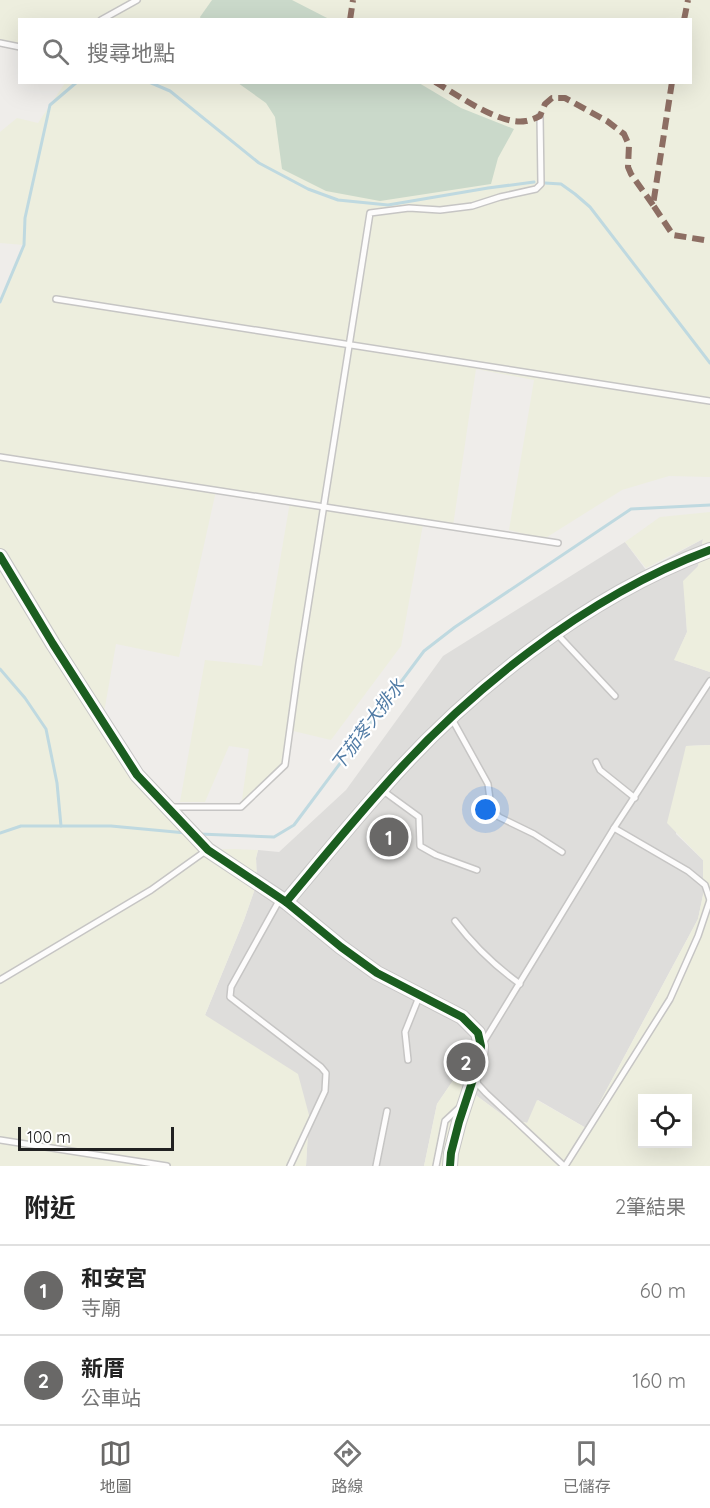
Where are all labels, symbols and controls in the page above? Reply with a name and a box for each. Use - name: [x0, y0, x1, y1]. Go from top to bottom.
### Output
- search box: [18, 18, 692, 84]
- icon: search: [39, 35, 72, 68]
- text: 搜尋地點: [87, 39, 175, 67]
- water label: 下茄苳大排水: [326, 674, 410, 775]
- your location: [471, 795, 500, 824]
- pin: 1: [370, 814, 408, 860]
- pin: 2: [446, 1040, 486, 1084]
- map controls: [638, 1094, 692, 1148]
- button: locate: [638, 1094, 692, 1148]
- scale bar: [18, 1124, 174, 1152]
- text: 100 m: [27, 1127, 71, 1147]
- text: 附近: [24, 1191, 76, 1224]
- text: 2筆結果: [615, 1194, 686, 1219]
- text: 和安宮: [81, 1264, 147, 1292]
- text: 1: [40, 1278, 47, 1303]
- text: 60 m: [640, 1278, 686, 1303]
- text: 寺廟: [81, 1295, 121, 1320]
- text: 新厝: [81, 1354, 125, 1382]
- text: 2: [38, 1368, 49, 1393]
- text: 160 m: [632, 1368, 686, 1393]
- text: 公車站: [81, 1385, 141, 1410]
- tab: 地圖: [99, 1437, 132, 1497]
- tab: 路線: [331, 1437, 364, 1497]
- tab: 已儲存: [563, 1437, 611, 1497]

